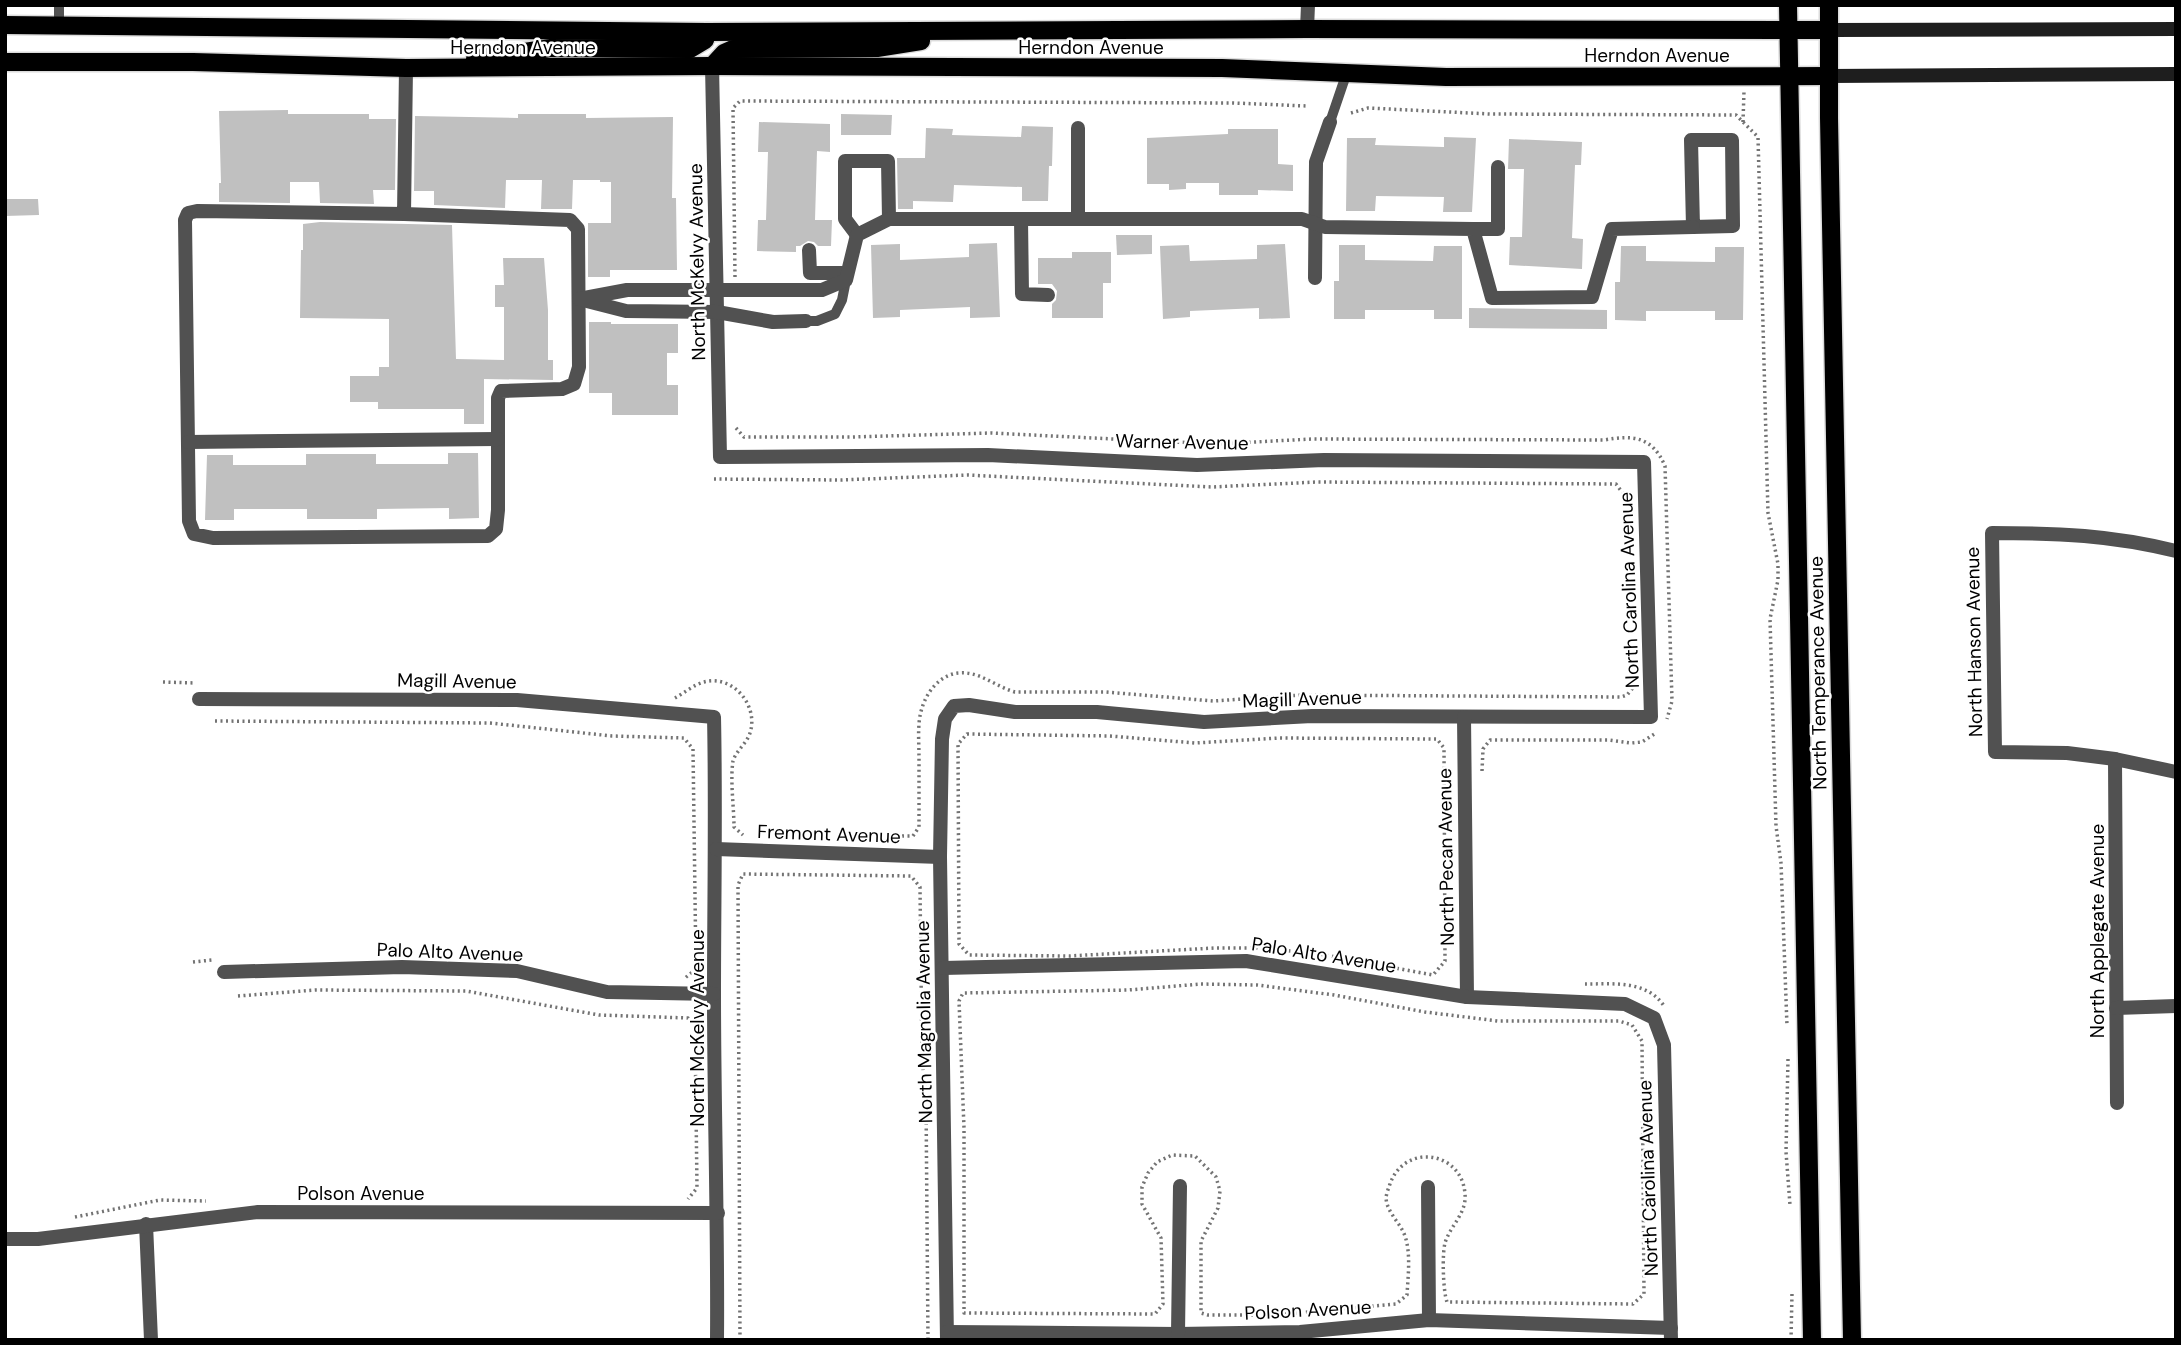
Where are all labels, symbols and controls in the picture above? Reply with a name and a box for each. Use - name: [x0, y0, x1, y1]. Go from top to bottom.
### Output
- street label: Herndon Avenue: [450, 35, 596, 60]
- street label: Herndon Avenue: [1018, 35, 1164, 60]
- street label: Herndon Avenue: [1584, 43, 1730, 68]
- street label: North McKelvy Avenue: [683, 163, 711, 361]
- street label: Warner Avenue: [1115, 428, 1249, 456]
- street label: North Carolina Avenue: [1613, 491, 1645, 689]
- street label: North Hanson Avenue: [1960, 547, 1988, 737]
- street label: North Temperance Avenue: [1803, 556, 1833, 790]
- street label: Magill Avenue: [397, 667, 517, 695]
- street label: Magill Avenue: [1242, 684, 1362, 714]
- street label: North Pecan Avenue: [1432, 768, 1460, 946]
- street label: Fremont Avenue: [757, 819, 901, 849]
- street label: North Applegate Avenue: [2085, 824, 2110, 1038]
- street label: North Magnolia Avenue: [910, 920, 938, 1124]
- street label: North McKelvy Avenue: [685, 929, 710, 1127]
- street label: Palo Alto Avenue: [1250, 931, 1398, 979]
- street label: Palo Alto Avenue: [376, 937, 524, 967]
- street label: North Carolina Avenue: [1632, 1079, 1664, 1277]
- street label: Polson Avenue: [297, 1181, 425, 1206]
- street label: Polson Avenue: [1244, 1294, 1372, 1326]

